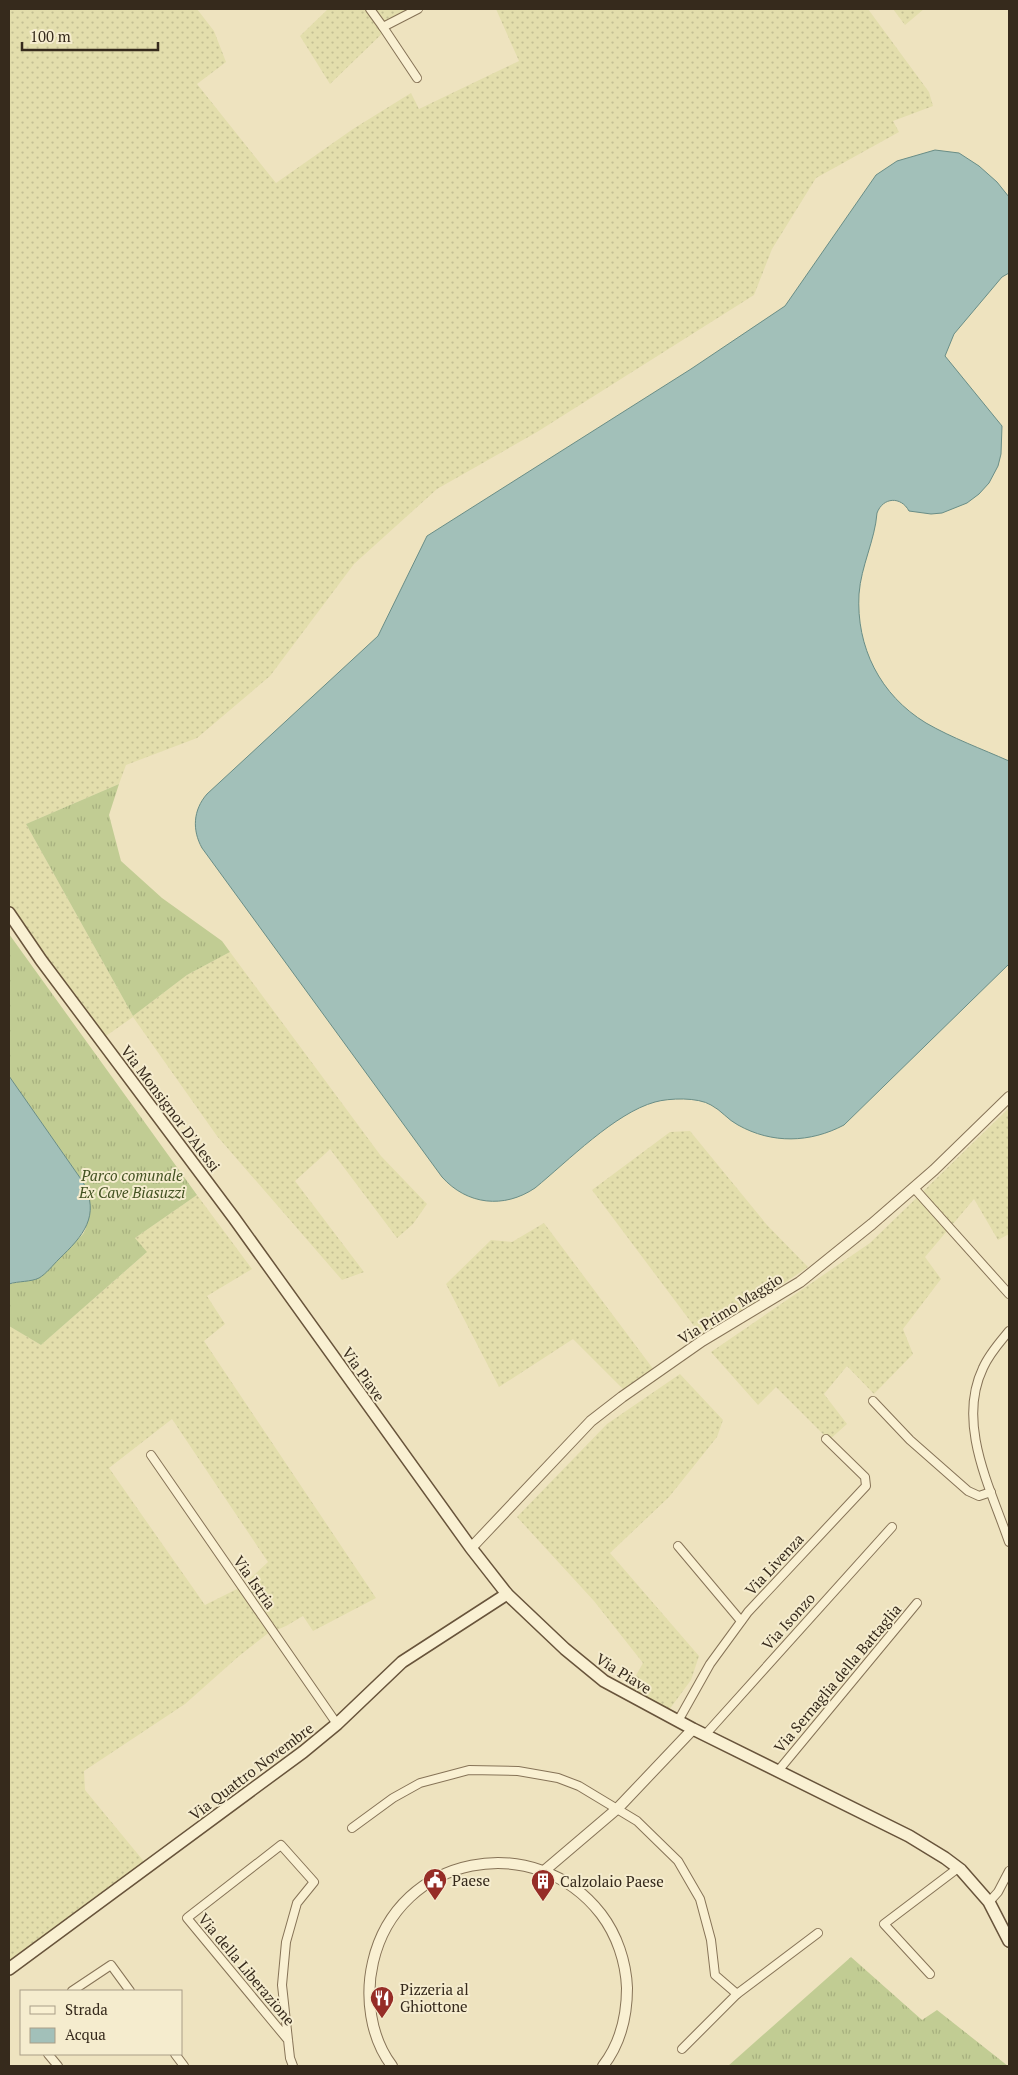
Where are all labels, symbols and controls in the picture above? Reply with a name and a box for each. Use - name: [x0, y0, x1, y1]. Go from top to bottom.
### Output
- scale bar: [22, 20, 159, 52]
- text: 100 m: [30, 26, 71, 46]
- street label: Via Monsignor D'Alessi: [117, 1041, 225, 1175]
- park label: Parco comunale Ex Cave Biasuzzi: [78, 1165, 186, 1202]
- street label: Via Primo Maggio: [674, 1268, 786, 1348]
- street label: Via Piave: [338, 1343, 390, 1405]
- street label: Via Livenza: [740, 1529, 808, 1599]
- street label: Via Istria: [229, 1551, 281, 1613]
- street label: Via Isonzo: [757, 1588, 819, 1654]
- street label: Via Sernaglia della Battaglia: [769, 1599, 905, 1756]
- street label: Via Piave: [592, 1648, 656, 1698]
- street label: Via Quattro Novembre: [185, 1718, 317, 1824]
- public building icon: Paese: [422, 1867, 448, 1901]
- building icon: Calzolaio Paese: [530, 1868, 556, 1902]
- place label: Paese: [452, 1870, 490, 1890]
- place label: Calzolaio Paese: [560, 1871, 664, 1891]
- street label: Via della Liberazione: [194, 1909, 300, 2029]
- place label: Pizzeria al Ghiottone: [400, 1979, 469, 2016]
- restaurant icon: Pizzeria al Ghiottone: [369, 1985, 395, 2019]
- legend: [20, 1990, 182, 2055]
- text: Strada: [65, 1999, 108, 2019]
- text: Acqua: [65, 2024, 106, 2044]

